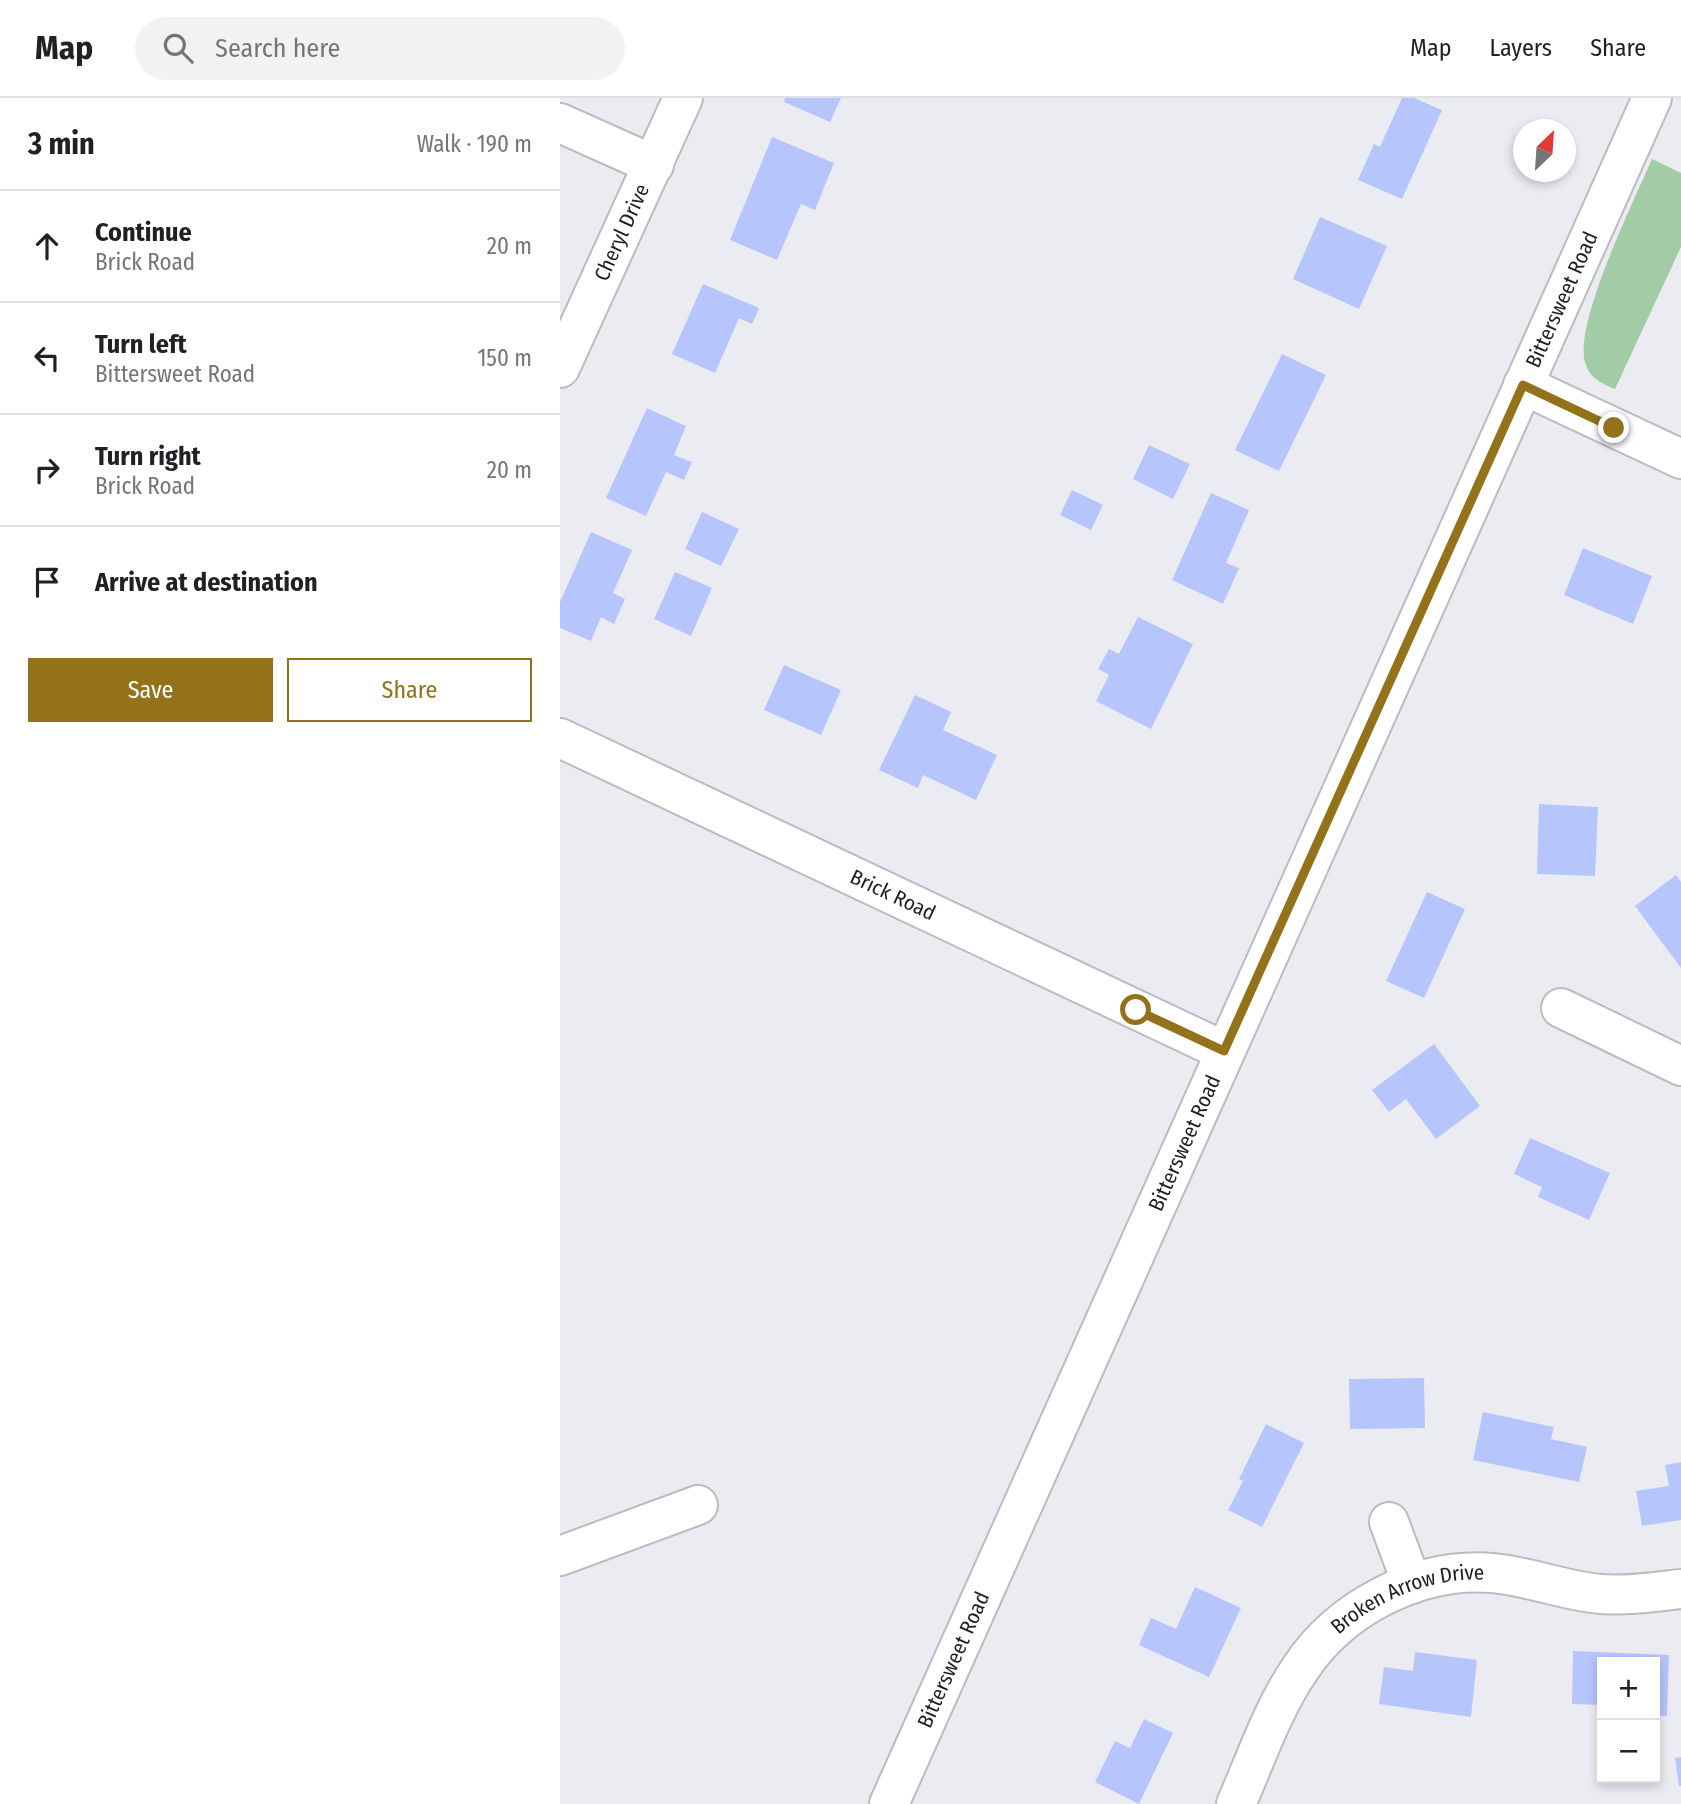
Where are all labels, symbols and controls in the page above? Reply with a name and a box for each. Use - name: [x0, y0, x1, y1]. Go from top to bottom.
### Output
- search box: [135, 17, 625, 80]
- text: Map: [35, 28, 93, 68]
- icon: search: [159, 29, 197, 67]
- text: Search here: [215, 33, 340, 64]
- text: Map: [1410, 34, 1452, 62]
- text: Layers: [1490, 34, 1552, 62]
- text: Share: [1590, 34, 1646, 62]
- north arrow: [1513, 119, 1576, 182]
- text: 3 min: [28, 126, 95, 162]
- text: Walk · 190 m: [417, 130, 532, 158]
- street label: Cheryl Drive: [588, 180, 655, 285]
- text: Continue: [95, 217, 192, 248]
- icon: ahead: [28, 227, 66, 265]
- street label: Bittersweet Road: [1520, 227, 1604, 372]
- text: 20 m: [487, 232, 532, 260]
- text: Brick Road: [95, 248, 195, 276]
- text: Turn left: [95, 329, 187, 360]
- icon: left: [28, 339, 66, 377]
- text: 150 m: [477, 344, 532, 372]
- text: Bittersweet Road: [95, 360, 255, 388]
- route end: [1598, 412, 1629, 443]
- text: Turn right: [95, 441, 201, 472]
- icon: right: [28, 451, 66, 489]
- text: 20 m: [487, 456, 532, 484]
- text: Brick Road: [95, 472, 195, 500]
- icon: arrive: [28, 563, 66, 601]
- text: Arrive at destination: [95, 567, 318, 598]
- button: Save: [28, 658, 273, 722]
- button: Share: [287, 658, 532, 722]
- street label: Brick Road: [846, 864, 940, 926]
- route start: [1120, 994, 1151, 1025]
- street label: Bittersweet Road: [1143, 1071, 1226, 1215]
- street label: Broken Arrow Drive: [1325, 1559, 1484, 1640]
- street label: Bittersweet Road: [912, 1588, 995, 1732]
- map controls: [1597, 1657, 1660, 1783]
- button: +: [1597, 1657, 1660, 1720]
- button: −: [1597, 1720, 1660, 1783]

